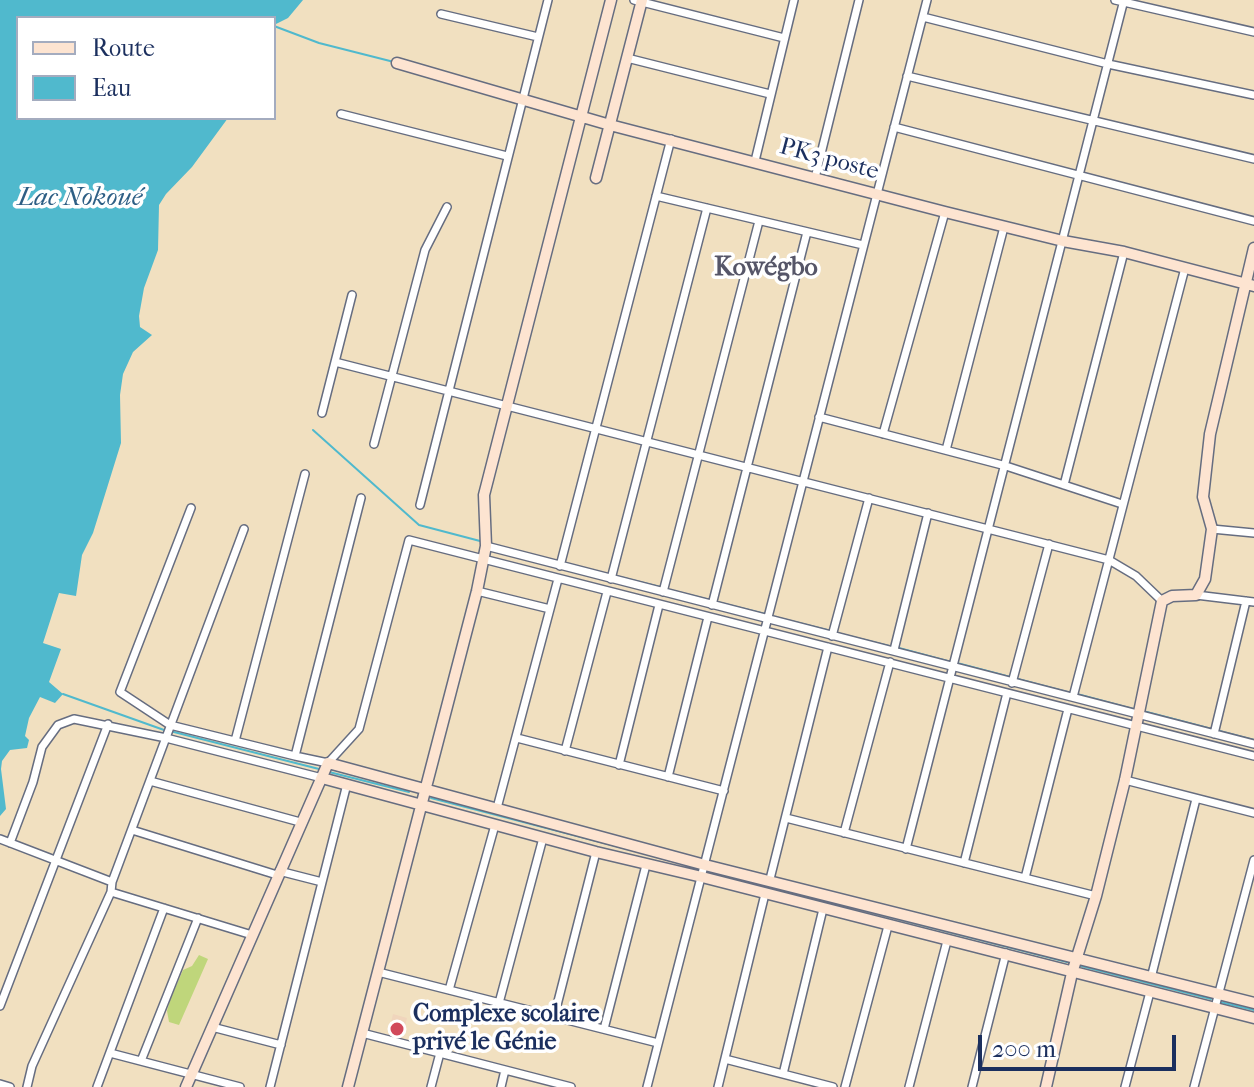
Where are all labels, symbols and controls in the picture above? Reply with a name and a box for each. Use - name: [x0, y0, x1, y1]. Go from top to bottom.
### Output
- legend: [16, 16, 276, 120]
- text: Route: [92, 34, 155, 62]
- text: Eau: [92, 74, 131, 102]
- street label: PK3 poste: [776, 133, 882, 187]
- water label: Lac Nokoué: [18, 183, 142, 215]
- district label: Kowégbo: [714, 253, 818, 285]
- place label: Complexe scolaire privé le Génie: [413, 1001, 599, 1057]
- scale bar: [982, 1019, 1180, 1069]
- marker: Complexe scolaire privé le Génie: [388, 1020, 406, 1038]
- text: 200 m: [992, 1035, 1056, 1063]

